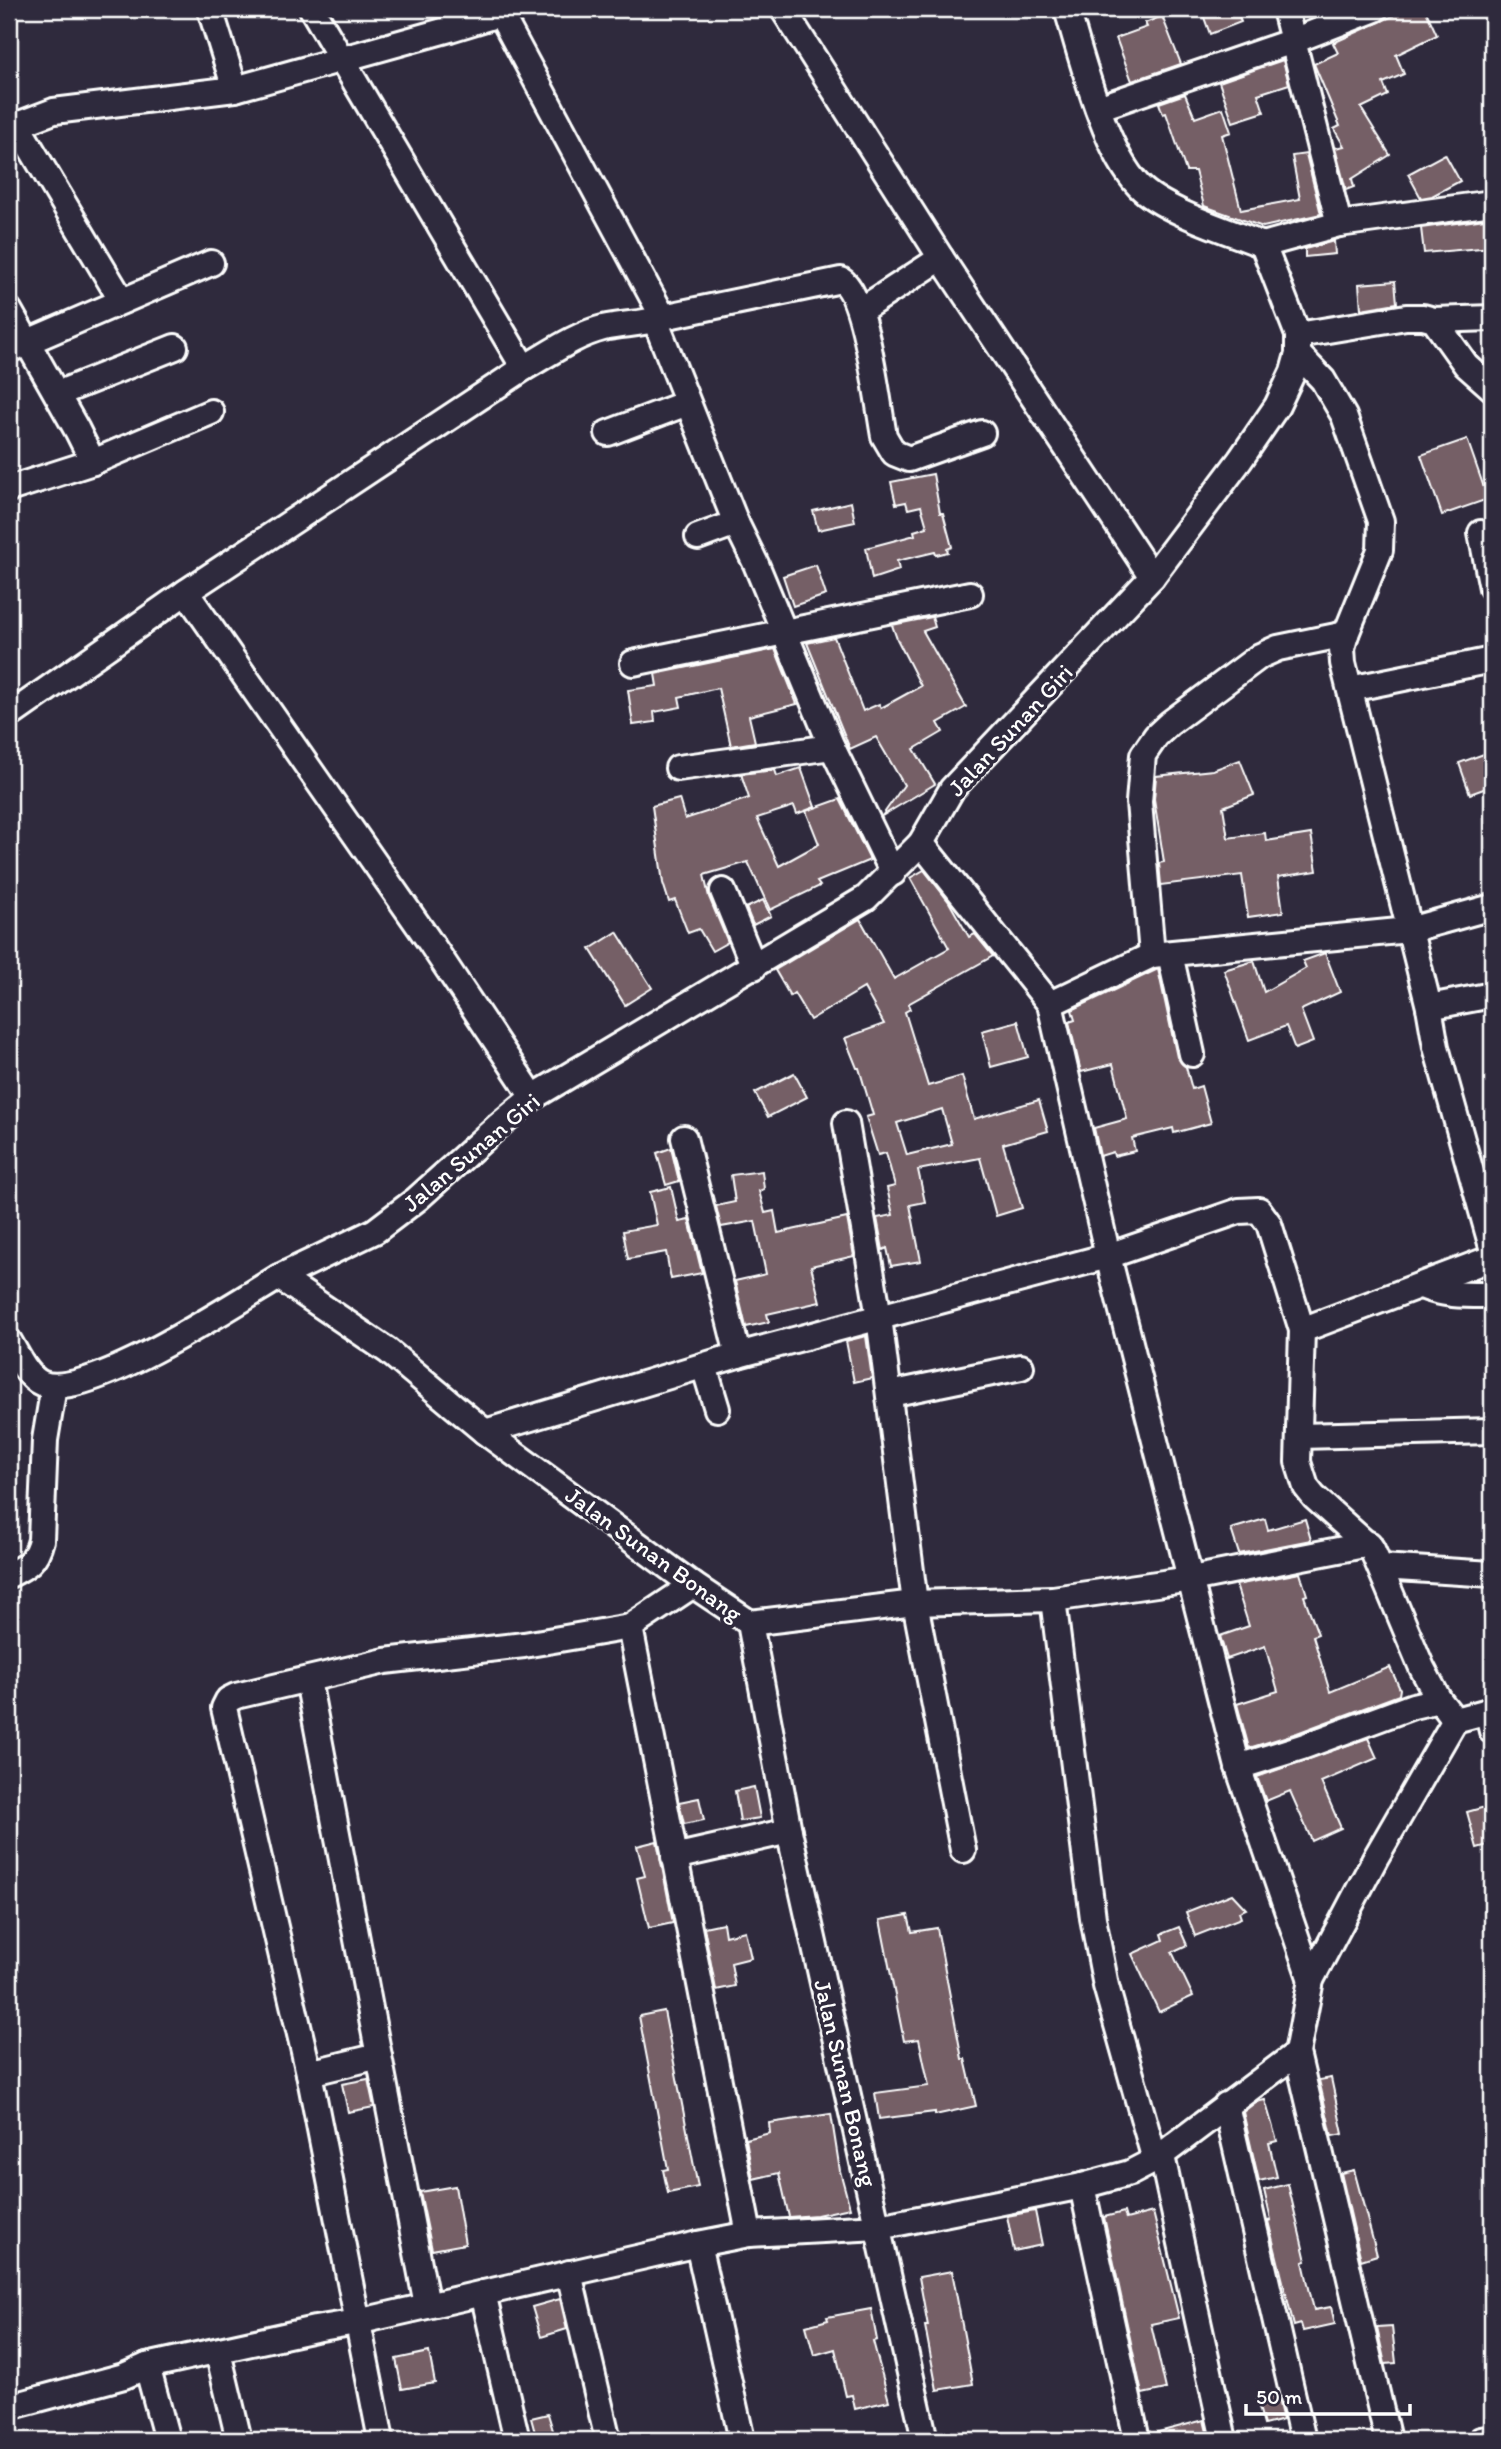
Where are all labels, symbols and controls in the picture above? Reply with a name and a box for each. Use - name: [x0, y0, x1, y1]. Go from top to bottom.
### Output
- street label: Jalan Sunan Giri: [941, 658, 1079, 802]
- street label: Jalan Sunan Giri: [396, 1086, 546, 1218]
- street label: Jalan Sunan Bonang: [560, 1480, 749, 1628]
- street label: Jalan Sunan Bonang: [808, 1977, 884, 2190]
- scale bar: [1246, 2372, 1410, 2416]
- text: 50 m: [1256, 2384, 1303, 2409]

